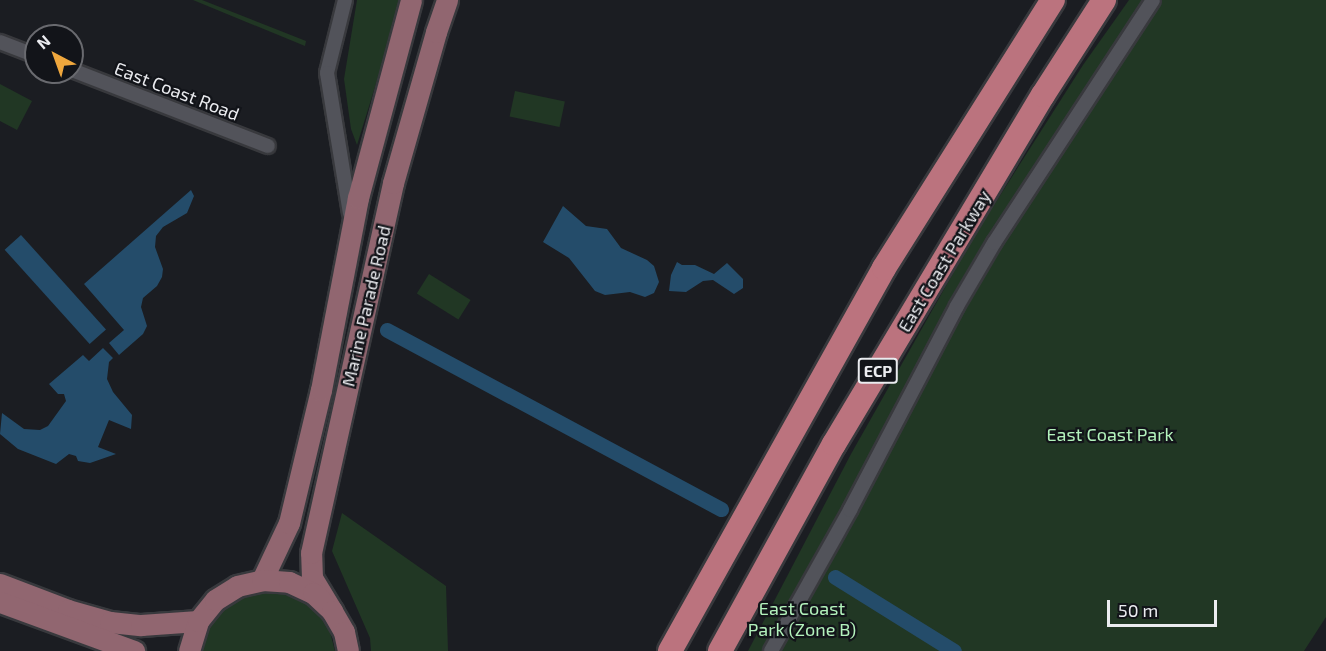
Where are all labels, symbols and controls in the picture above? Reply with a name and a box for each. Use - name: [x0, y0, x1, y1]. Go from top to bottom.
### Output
- north arrow: [24, 24, 84, 84]
- text: N: [33, 31, 54, 53]
- street label: East Coast Road: [112, 57, 242, 125]
- street label: East Coast Parkway: [893, 186, 995, 336]
- street label: Marine Parade Road: [337, 223, 395, 389]
- road number: ECP: [857, 358, 899, 384]
- park label: East Coast Park: [1046, 423, 1174, 445]
- scale bar: [1110, 588, 1220, 626]
- park label: East Coast Park (Zone B): [748, 598, 856, 640]
- text: 50 m: [1118, 599, 1158, 621]

